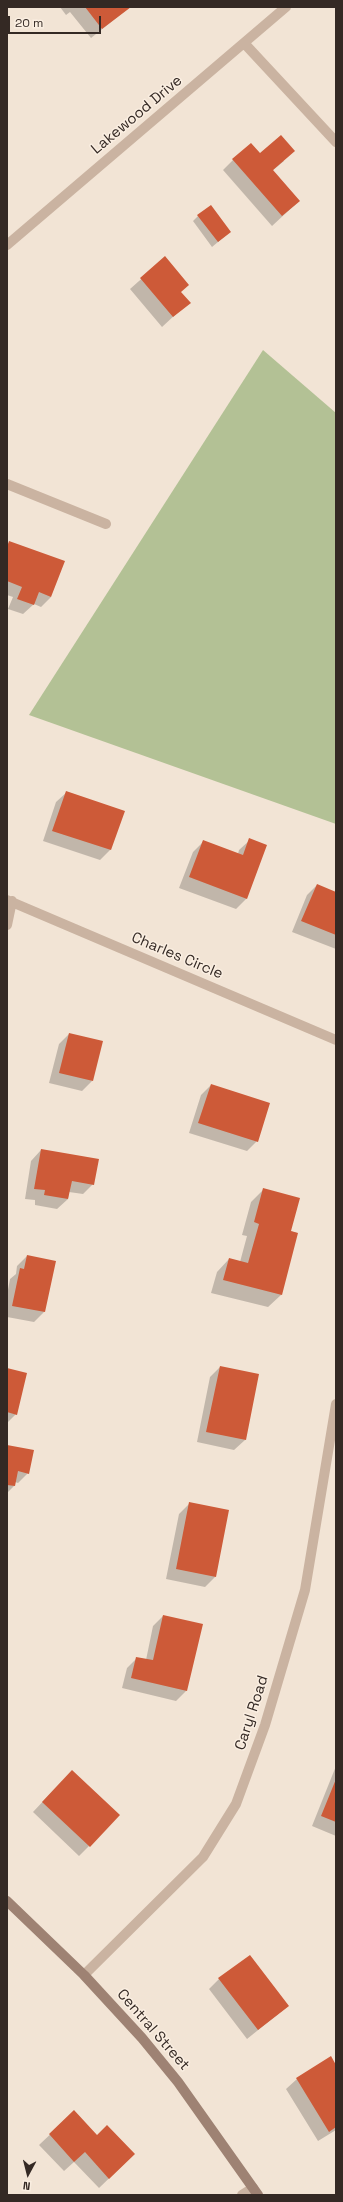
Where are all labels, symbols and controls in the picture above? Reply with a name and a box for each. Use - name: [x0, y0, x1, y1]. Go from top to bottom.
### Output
- scale bar: [10, 8, 103, 34]
- text: 20 m: [15, 15, 43, 31]
- street label: Lakewood Drive: [88, 72, 186, 158]
- street label: Charles Circle: [129, 929, 225, 983]
- street label: Caryl Road: [231, 1673, 273, 1753]
- street label: Central Street: [113, 1986, 193, 2074]
- north arrow: [8, 2154, 48, 2194]
- text: N: [22, 2179, 31, 2193]

